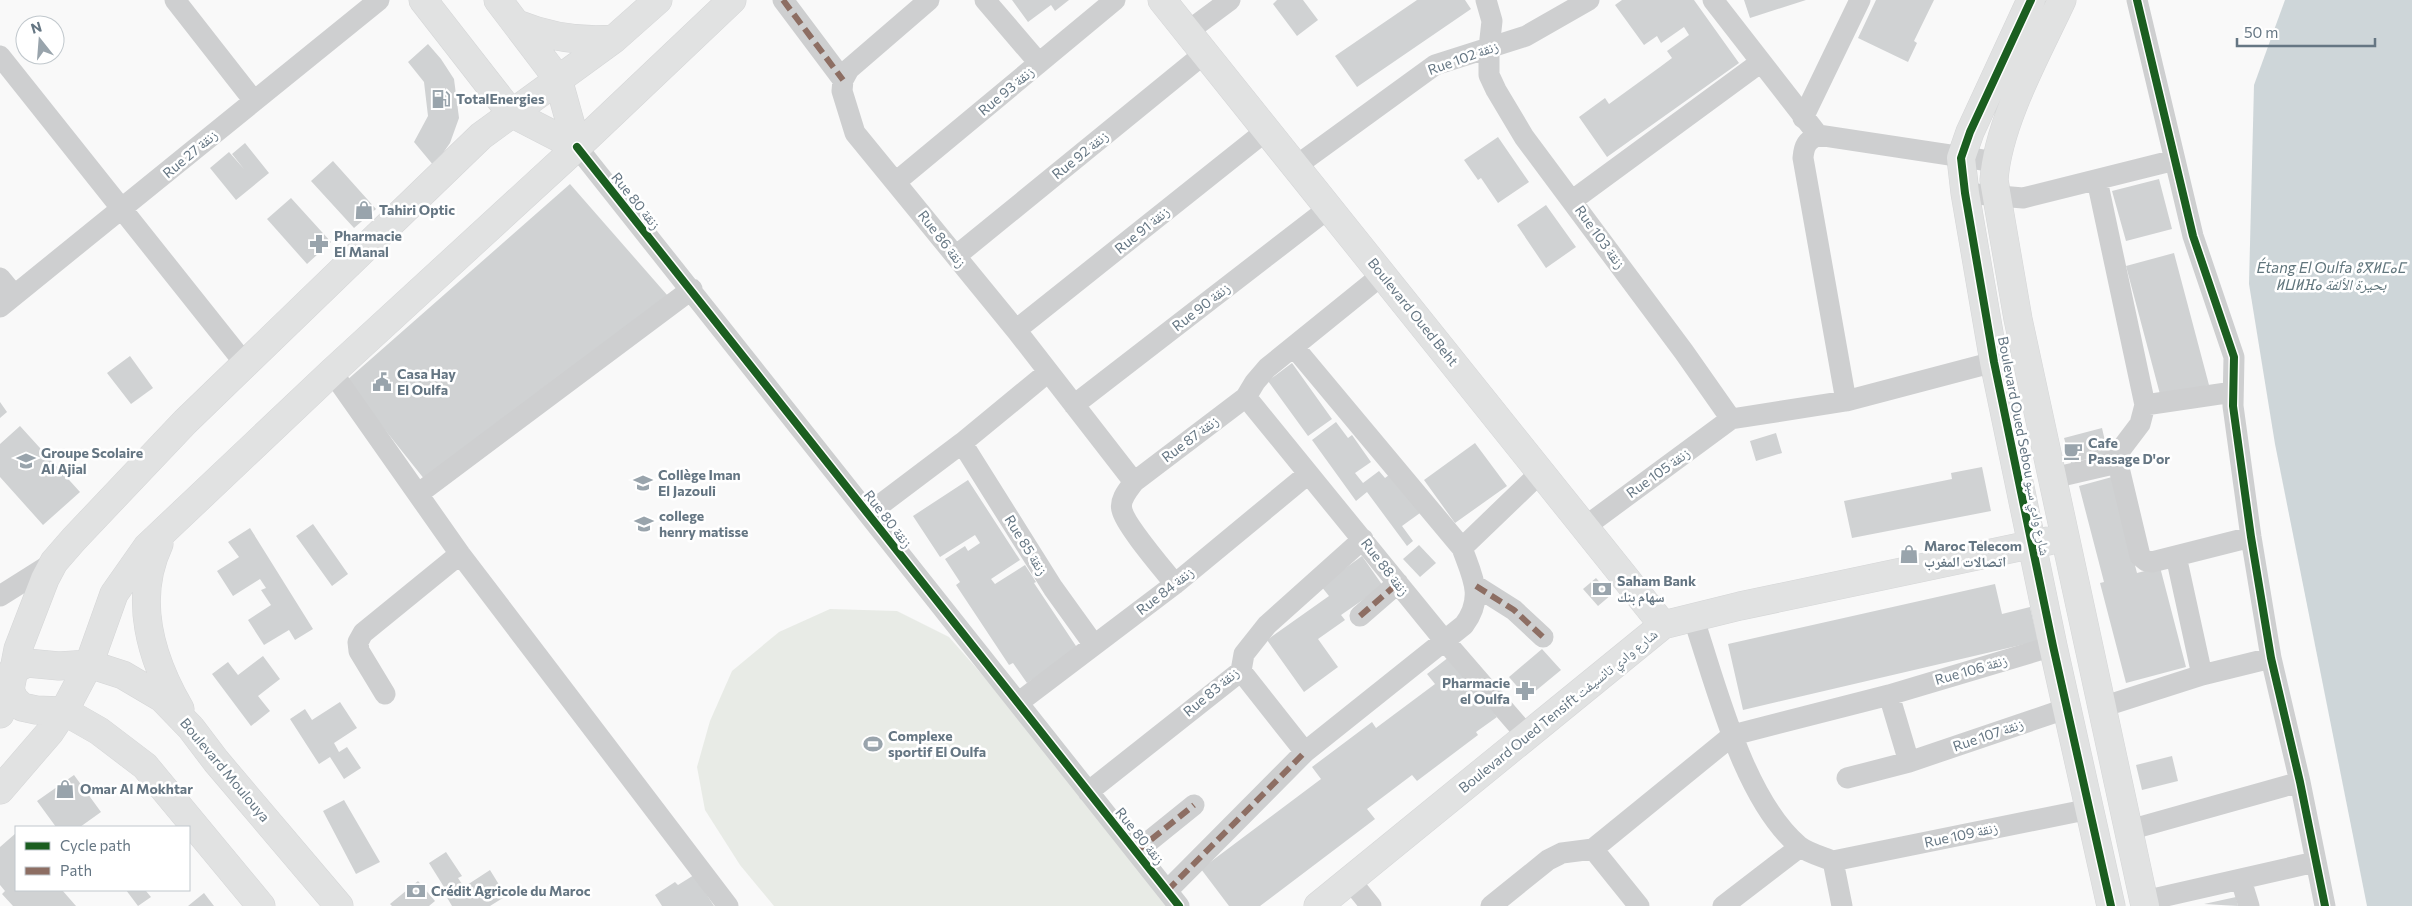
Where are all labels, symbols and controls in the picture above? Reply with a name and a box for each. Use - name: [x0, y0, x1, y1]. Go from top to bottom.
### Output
- north arrow: [15, 15, 65, 65]
- scale bar: [2237, 15, 2374, 47]
- text: N: [29, 17, 44, 37]
- text: 50 m: [2244, 23, 2278, 41]
- street label: Rue 102 زنقة: [1425, 37, 1501, 79]
- street label: Rue 93 زنقة: [974, 62, 1038, 120]
- fuel station icon: TotalEnergies: [430, 88, 452, 110]
- place label: TotalEnergies: [456, 90, 545, 107]
- street label: Rue 27 زنقة: [159, 126, 221, 182]
- street label: Rue 92 زنقة: [1048, 127, 1112, 183]
- street label: Rue 80 زنقة: [607, 169, 665, 233]
- shop icon: Tahiri Optic: [353, 199, 375, 221]
- place label: Tahiri Optic: [379, 201, 455, 218]
- street label: Rue 91 زنقة: [1111, 202, 1173, 258]
- street label: Rue 103 زنقة: [1571, 202, 1629, 272]
- street label: Rue 86 زنقة: [914, 207, 970, 271]
- place label: Pharmacie El Manal: [334, 227, 402, 260]
- pharmacy icon: Pharmacie El Manal: [308, 233, 330, 255]
- street label: Boulevard Oued Beht: [1365, 254, 1462, 369]
- water label: Étang El Oulfa ⵓⴳⵍⵎⴰⵎ ⵍⵡⵍⴼⴰ بحيرة الألفة: [2256, 257, 2408, 294]
- street label: Rue 90 زنقة: [1168, 279, 1234, 335]
- street label: Boulevard Oued Sebou شارع وادي سبو: [1991, 335, 2054, 558]
- place label: Casa Hay El Oulfa: [397, 365, 456, 398]
- public building icon: Casa Hay El Oulfa: [371, 371, 393, 393]
- street label: Rue 87 زنقة: [1158, 412, 1222, 466]
- place label: Cafe Passage D'or: [2088, 434, 2170, 467]
- cafe icon: Cafe Passage D'or: [2062, 440, 2084, 462]
- place label: Groupe Scolaire Al Ajial: [41, 444, 143, 477]
- street label: Rue 105 زنقة: [1623, 444, 1693, 502]
- school or university icon: Groupe Scolaire Al Ajial: [15, 450, 37, 472]
- place label: Collège Iman El Jazouli: [658, 466, 741, 499]
- school or university icon: Collège Iman El Jazouli: [632, 472, 654, 494]
- street label: Rue 80 زنقة: [860, 486, 916, 552]
- place label: college henry matisse: [659, 507, 749, 540]
- street label: Rue 85 زنقة: [1001, 512, 1051, 578]
- school or university icon: college henry matisse: [633, 513, 655, 535]
- street label: Rue 88 زنقة: [1357, 535, 1413, 599]
- place label: Maroc Telecom اتصالات المغرب: [1924, 537, 2022, 571]
- shop icon: Maroc Telecom اتصالات المغرب: [1898, 543, 1920, 565]
- street label: Rue 84 زنقة: [1133, 563, 1197, 619]
- place label: Saham Bank سهام بنك: [1617, 572, 1696, 607]
- bank icon: Saham Bank سهام بنك: [1591, 578, 1613, 600]
- street label: Boulevard Oued Tensift شارع وادي تانسيفت: [1455, 625, 1663, 799]
- street label: Rue 106 زنقة: [1933, 651, 2009, 689]
- street label: Rue 83 زنقة: [1179, 663, 1243, 721]
- place label: Pharmacie el Oulfa: [1442, 674, 1510, 707]
- pharmacy icon: Pharmacie el Oulfa: [1514, 680, 1536, 702]
- street label: Boulevard Moulouya: [177, 714, 274, 825]
- street label: Rue 107 زنقة: [1950, 715, 2026, 755]
- place label: Complexe sportif El Oulfa: [888, 727, 986, 760]
- sports icon: Complexe sportif El Oulfa: [862, 733, 884, 755]
- shop icon: Omar Al Mokhtar: [54, 778, 76, 800]
- place label: Omar Al Mokhtar: [80, 780, 193, 797]
- street label: Rue 80 زنقة: [1111, 804, 1169, 868]
- street label: Rue 109 زنقة: [1923, 818, 1999, 852]
- legend: [15, 826, 190, 891]
- text: Cycle path: [60, 836, 131, 854]
- text: Path: [60, 861, 92, 879]
- bank icon: Crédit Agricole du Maroc: [405, 880, 427, 902]
- place label: Crédit Agricole du Maroc: [431, 882, 591, 899]

